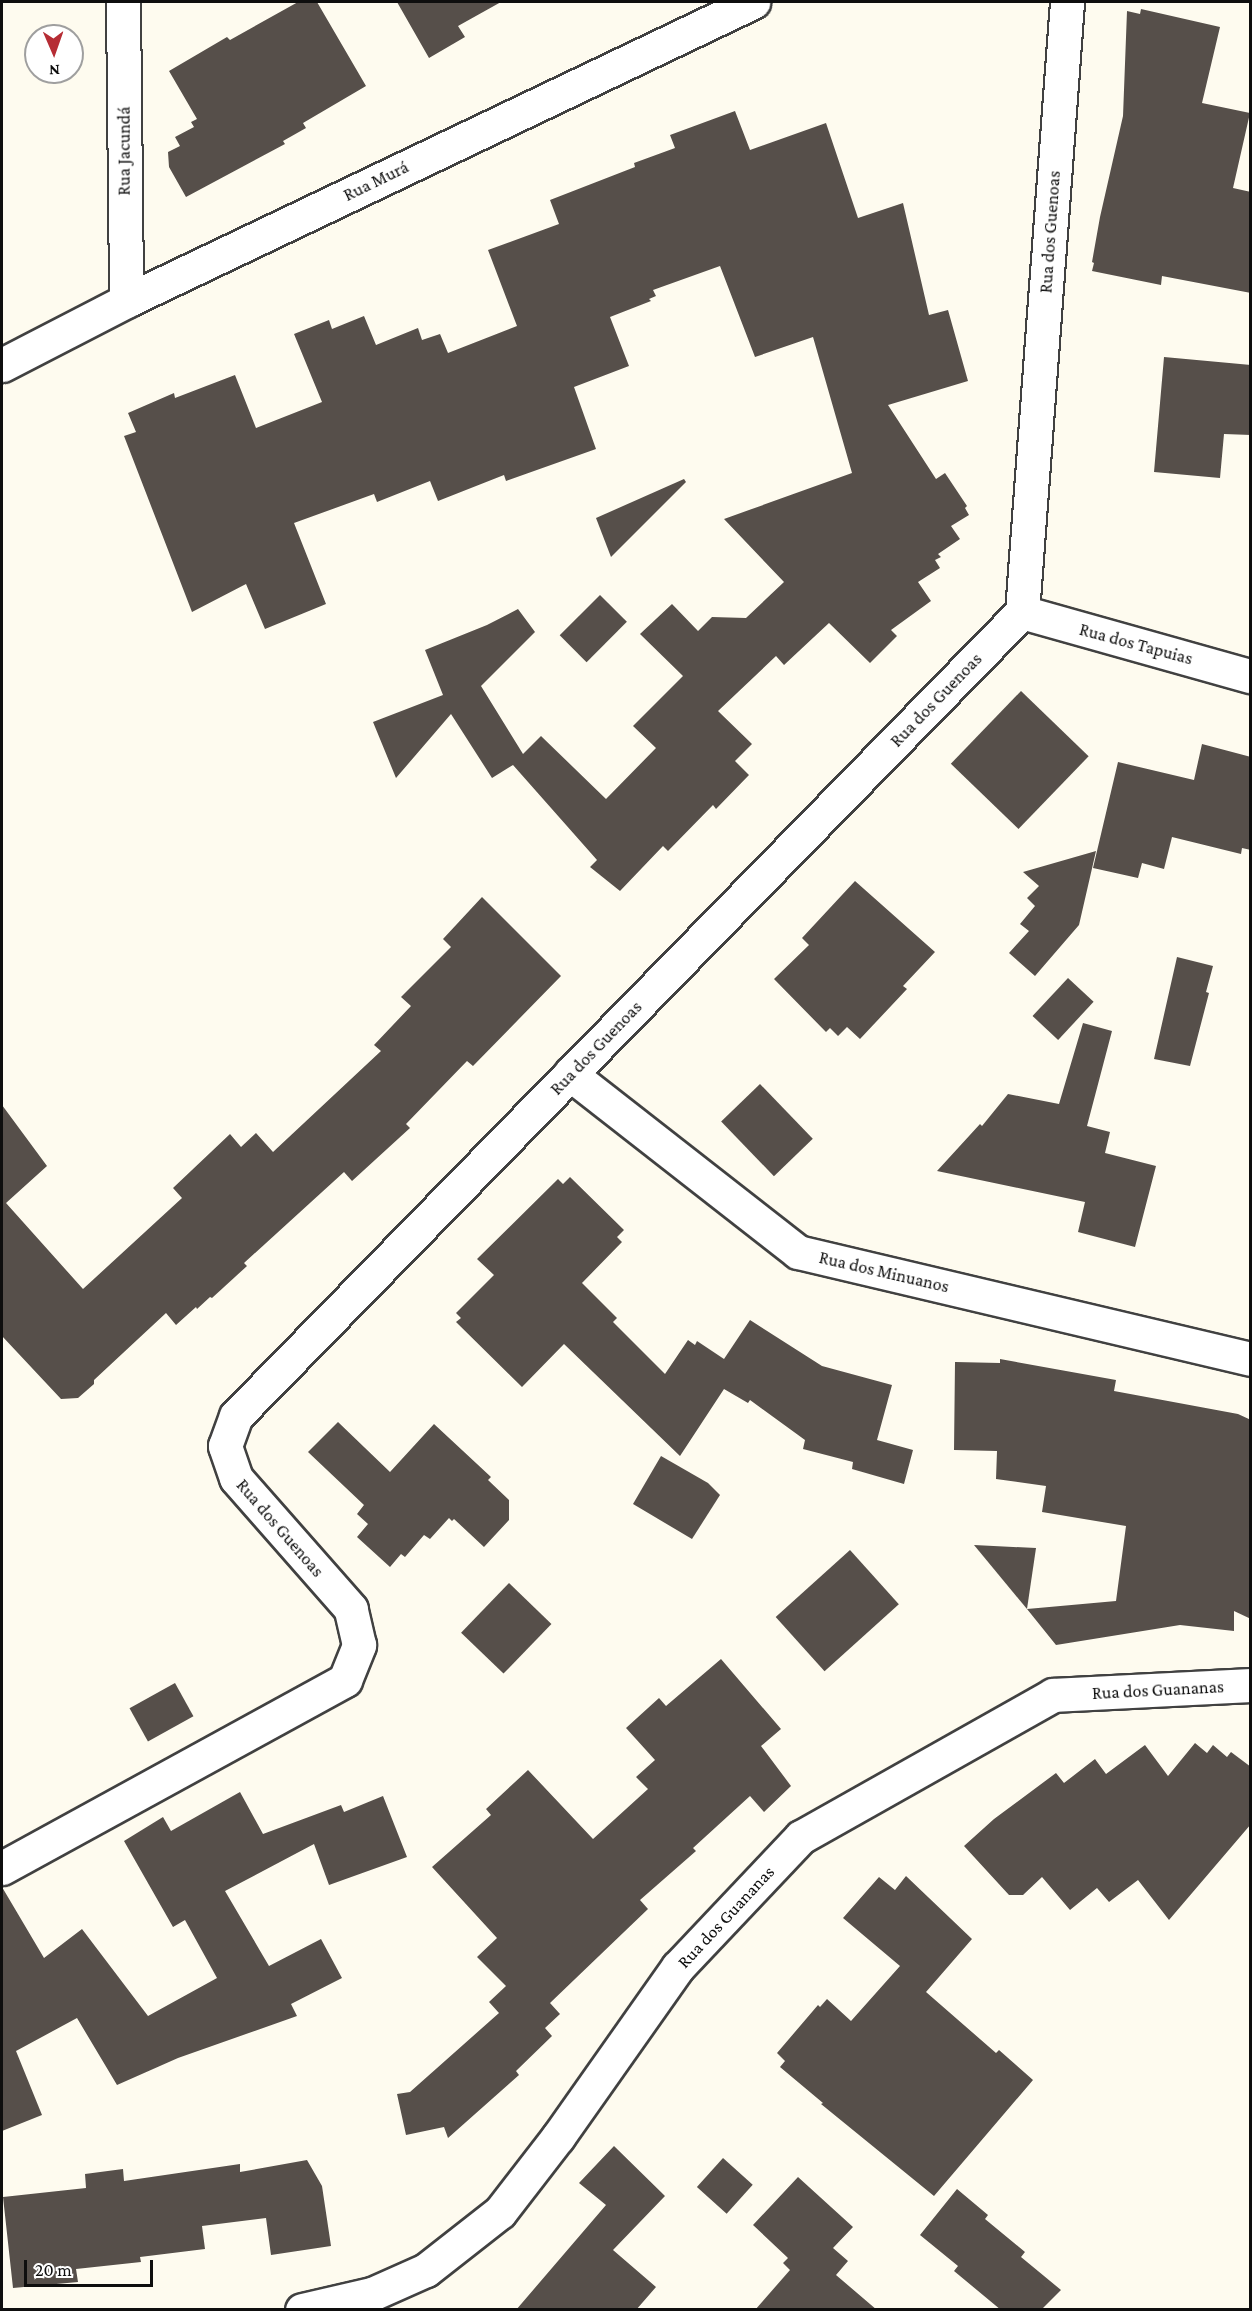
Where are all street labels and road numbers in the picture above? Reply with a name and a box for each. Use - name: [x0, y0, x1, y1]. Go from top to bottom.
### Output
- street label: Rua Jacundá: [113, 106, 135, 196]
- street label: Rua Murá: [340, 156, 412, 206]
- street label: Rua dos Guenoas: [1035, 170, 1065, 294]
- street label: Rua dos Tapuias: [1077, 618, 1195, 670]
- street label: Rua dos Guenoas: [886, 648, 986, 752]
- street label: Rua dos Guenoas: [546, 996, 646, 1100]
- street label: Rua dos Minuanos: [817, 1247, 951, 1297]
- street label: Rua dos Guenoas: [232, 1475, 328, 1581]
- street label: Rua dos Guananas: [1091, 1676, 1225, 1704]
- street label: Rua dos Guananas: [673, 1861, 779, 1973]

